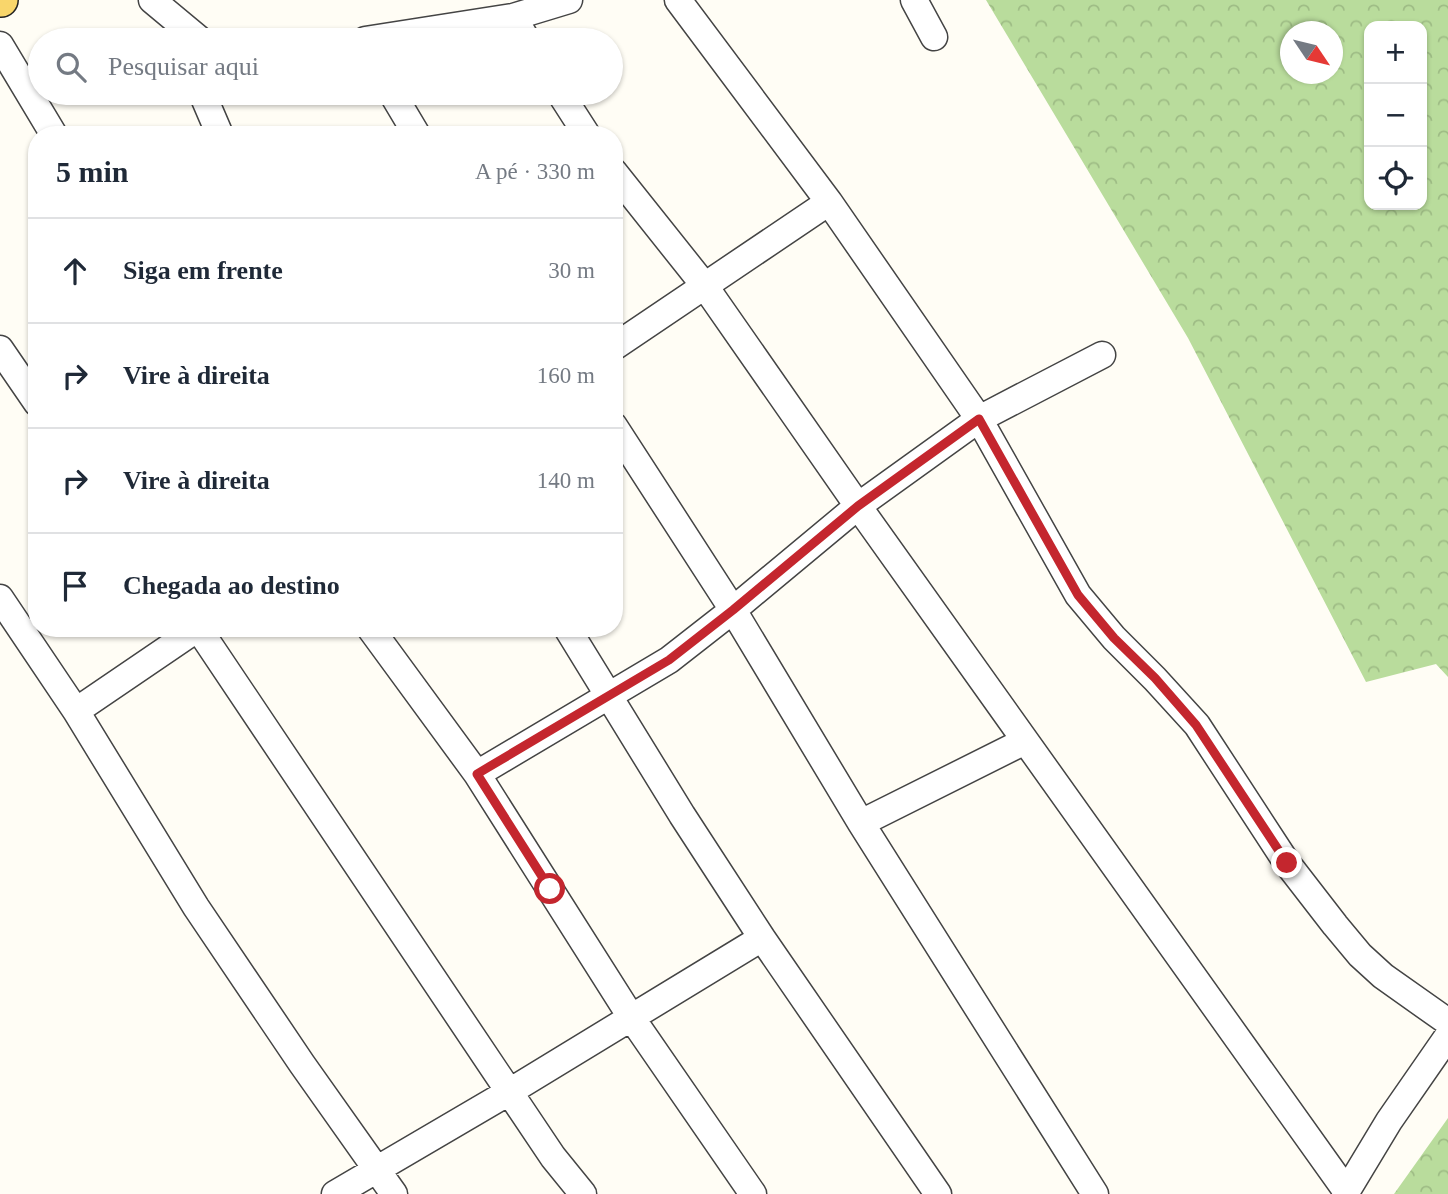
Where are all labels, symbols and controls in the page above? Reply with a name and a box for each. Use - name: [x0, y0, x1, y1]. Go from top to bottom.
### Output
- north arrow: [1280, 21, 1343, 84]
- map controls: [1364, 21, 1427, 210]
- button: +: [1364, 21, 1427, 84]
- search box: [28, 28, 623, 105]
- icon: search: [52, 48, 90, 86]
- text: Pesquisar aqui: [108, 52, 259, 81]
- button: −: [1364, 84, 1427, 147]
- button: locate: [1364, 147, 1427, 210]
- text: 5 min: [56, 155, 129, 188]
- text: A pé · 330 m: [475, 159, 595, 184]
- icon: ahead: [56, 252, 94, 290]
- text: Siga em frente: [123, 256, 283, 285]
- text: 30 m: [548, 258, 595, 283]
- icon: right: [56, 357, 94, 395]
- text: Vire à direita: [123, 361, 270, 390]
- text: 160 m: [537, 363, 595, 388]
- icon: right: [56, 462, 94, 500]
- text: Vire à direita: [123, 466, 270, 495]
- text: 140 m: [537, 468, 595, 493]
- icon: arrive: [56, 567, 94, 605]
- text: Chegada ao destino: [123, 571, 340, 600]
- route end: [1271, 847, 1302, 878]
- route start: [534, 873, 565, 904]

